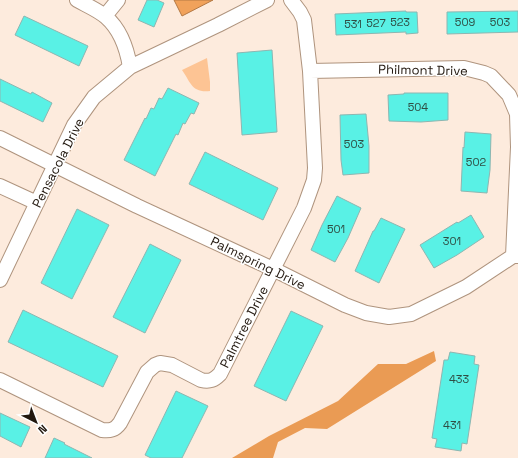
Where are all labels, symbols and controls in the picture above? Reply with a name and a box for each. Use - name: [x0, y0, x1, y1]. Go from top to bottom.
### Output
- house number: 523: [390, 15, 410, 29]
- house number: 509: [455, 15, 475, 29]
- house number: 503: [490, 15, 510, 29]
- house number: 527: [366, 16, 386, 30]
- house number: 531: [344, 17, 362, 31]
- street label: Philmont Drive: [378, 61, 468, 79]
- house number: 504: [408, 100, 428, 114]
- street label: Pensacola Drive: [28, 115, 88, 211]
- house number: 503: [344, 137, 364, 151]
- house number: 502: [466, 155, 486, 169]
- house number: 501: [327, 222, 345, 236]
- street label: Palmspring Drive: [208, 233, 308, 293]
- house number: 301: [443, 234, 461, 248]
- street label: Palmtree Drive: [216, 283, 272, 371]
- house number: 433: [449, 372, 469, 386]
- north arrow: [16, 402, 56, 442]
- house number: 431: [443, 418, 461, 432]
- text: N: [35, 422, 50, 437]

